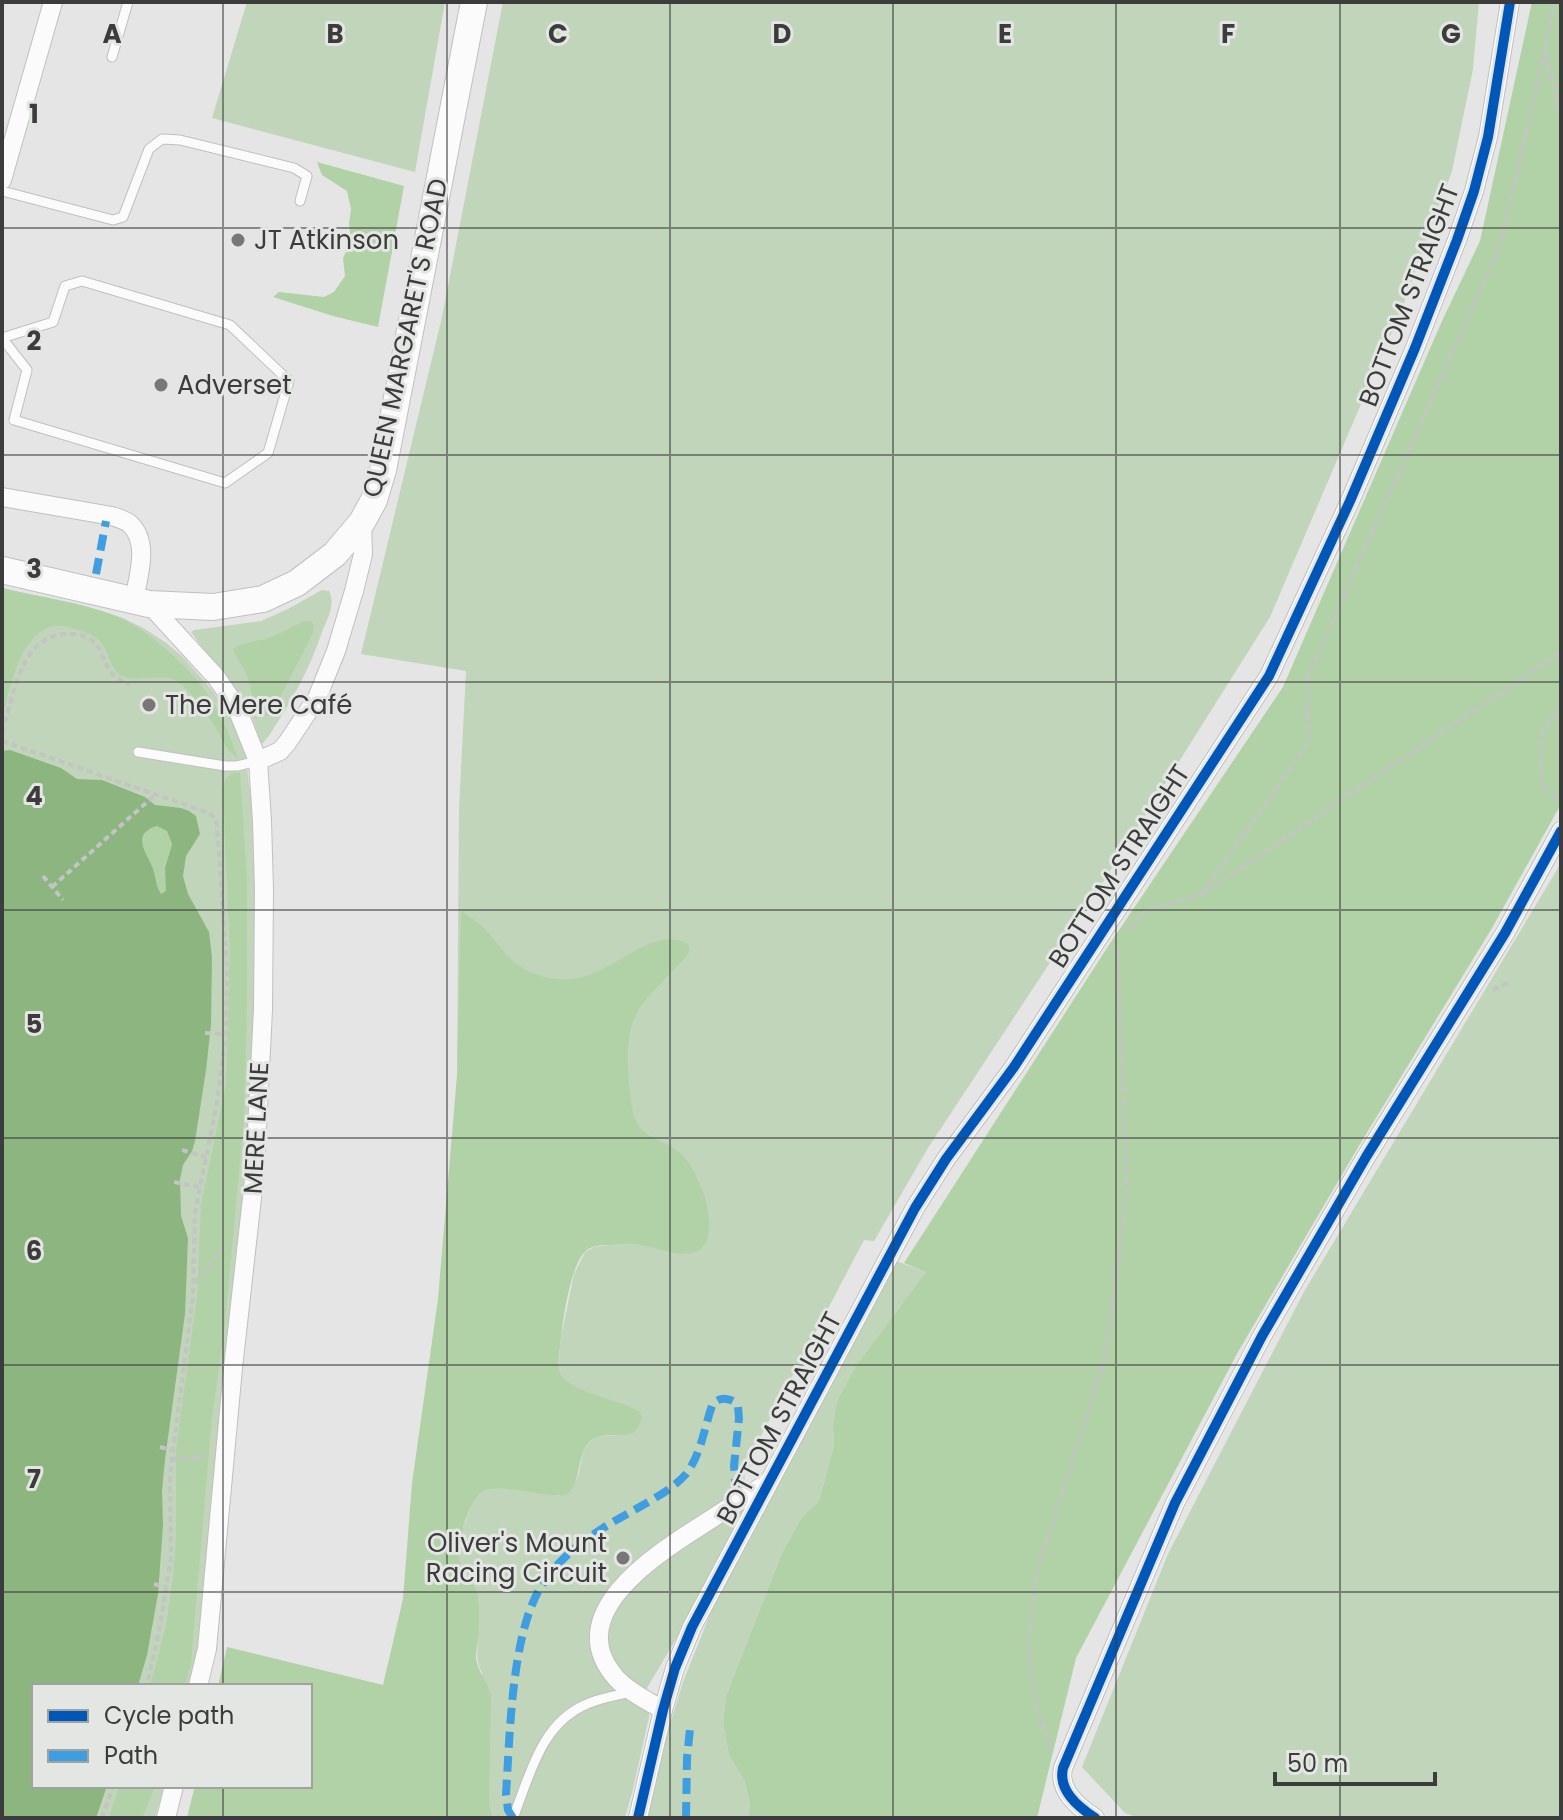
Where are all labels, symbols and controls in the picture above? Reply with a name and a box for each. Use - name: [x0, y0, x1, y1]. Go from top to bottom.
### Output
- text: A: [102, 16, 122, 52]
- text: B: [326, 16, 344, 52]
- text: C: [548, 16, 568, 52]
- text: D: [773, 16, 792, 52]
- text: E: [998, 16, 1012, 52]
- text: F: [1221, 16, 1235, 52]
- text: G: [1441, 16, 1461, 52]
- text: 1: [29, 96, 39, 132]
- street label: QUEEN MARGARET'S ROAD: [354, 175, 456, 501]
- street label: BOTTOM STRAIGHT: [1350, 179, 1468, 411]
- place label: JT Atkinson: [254, 222, 399, 258]
- marker: JT Atkinson: [229, 231, 247, 249]
- text: 2: [27, 323, 42, 359]
- place label: Adverset: [177, 367, 292, 403]
- marker: Adverset: [152, 376, 170, 394]
- text: 3: [26, 551, 42, 587]
- place label: The Mere Café: [165, 687, 352, 723]
- marker: The Mere Café: [140, 696, 158, 714]
- street label: BOTTOM STRAIGHT: [1040, 757, 1198, 975]
- text: 4: [25, 778, 43, 814]
- text: 5: [26, 1006, 42, 1042]
- street label: MERE LANE: [235, 1061, 277, 1195]
- text: 6: [26, 1233, 42, 1269]
- street label: BOTTOM STRAIGHT: [708, 1306, 850, 1530]
- text: 7: [27, 1461, 41, 1497]
- place label: Oliver's Mount Racing Circuit: [426, 1525, 607, 1591]
- marker: Oliver's Mount Racing Circuit: [614, 1549, 632, 1567]
- legend: [32, 1684, 312, 1788]
- text: Cycle path: [104, 1699, 234, 1732]
- scale bar: [1275, 1736, 1435, 1786]
- text: Path: [104, 1739, 158, 1772]
- text: 50 m: [1287, 1747, 1348, 1780]

